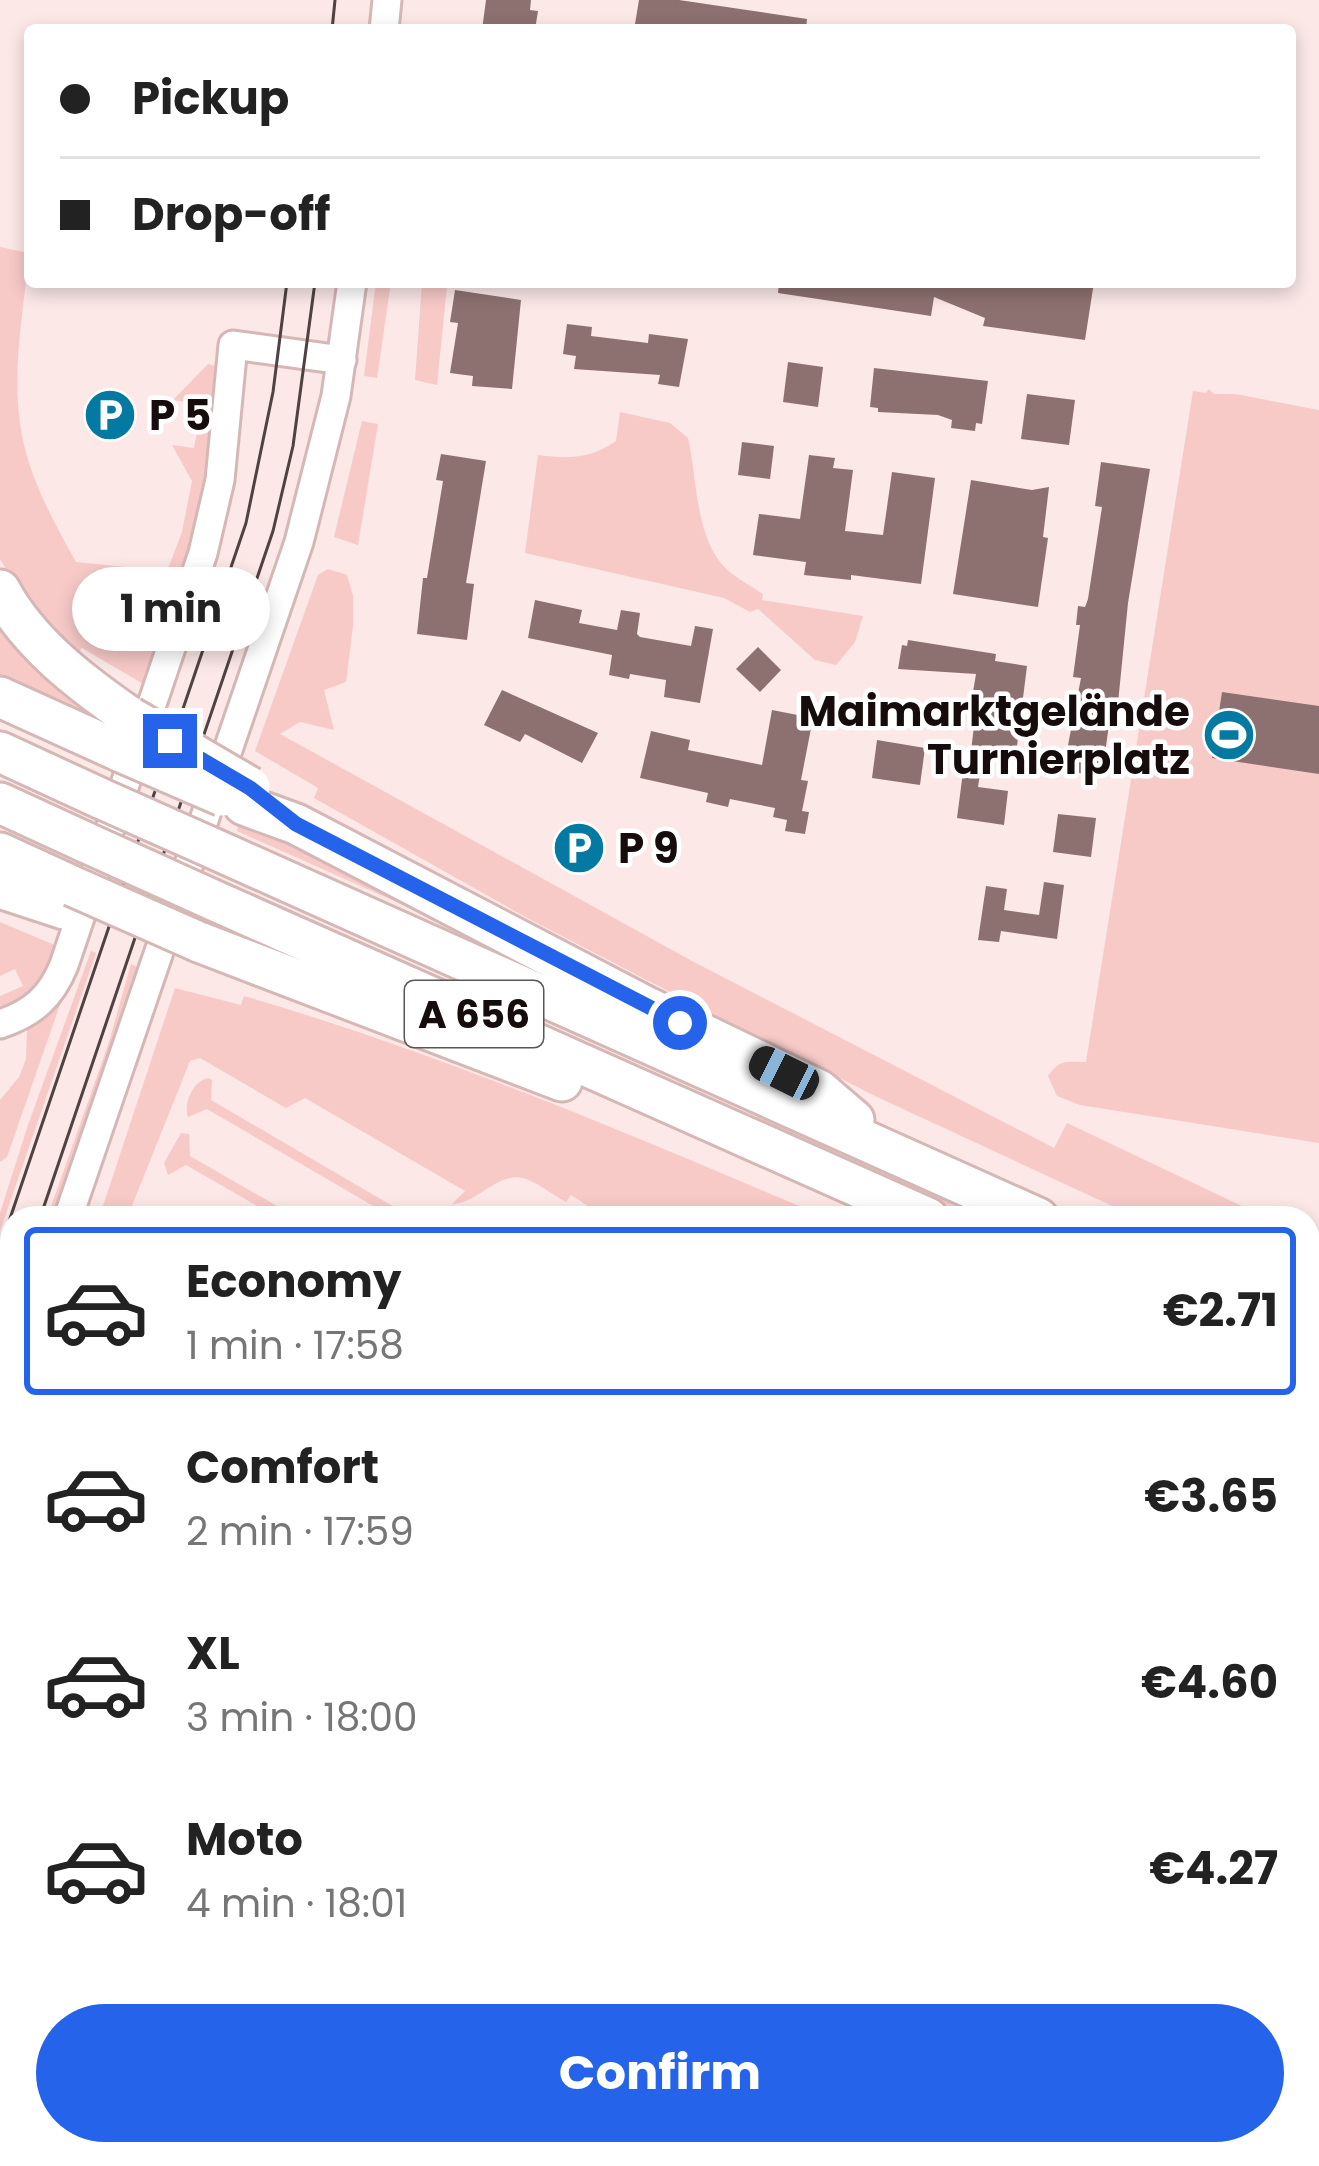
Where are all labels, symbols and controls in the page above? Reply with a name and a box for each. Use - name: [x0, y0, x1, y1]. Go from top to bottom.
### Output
- text: Pickup: [132, 67, 289, 130]
- text: Drop-off: [132, 183, 330, 246]
- place label: P 5: [149, 386, 211, 445]
- parking icon: P 5: [82, 387, 138, 443]
- callout: 1 min: [71, 567, 269, 651]
- text: 1 min: [120, 581, 222, 636]
- place label: Maimarktgelände Turnierplatz: [799, 682, 1190, 789]
- sports icon: Maimarktgelände Turnierplatz: [1201, 707, 1257, 763]
- route end: [143, 714, 197, 768]
- place label: P 9: [618, 819, 679, 878]
- parking icon: P 9: [551, 820, 607, 876]
- road number: A 656: [405, 981, 543, 1047]
- route start: [653, 996, 707, 1050]
- car: [744, 1041, 824, 1105]
- text: Economy: [186, 1250, 401, 1313]
- icon: car: [42, 1257, 150, 1365]
- text: €2.71: [1163, 1279, 1278, 1342]
- text: 1 min · 17:58: [186, 1318, 404, 1373]
- text: Comfort: [186, 1436, 379, 1499]
- icon: car: [42, 1443, 150, 1551]
- text: €3.65: [1144, 1465, 1278, 1528]
- text: 2 min · 17:59: [186, 1504, 414, 1559]
- text: XL: [186, 1622, 240, 1685]
- icon: car: [42, 1629, 150, 1737]
- text: €4.60: [1141, 1651, 1278, 1714]
- text: 3 min · 18:00: [186, 1690, 418, 1745]
- text: Moto: [186, 1808, 303, 1871]
- icon: car: [42, 1815, 150, 1923]
- text: €4.27: [1149, 1837, 1278, 1900]
- text: 4 min · 18:01: [186, 1876, 407, 1931]
- button: Confirm: [36, 2004, 1284, 2142]

